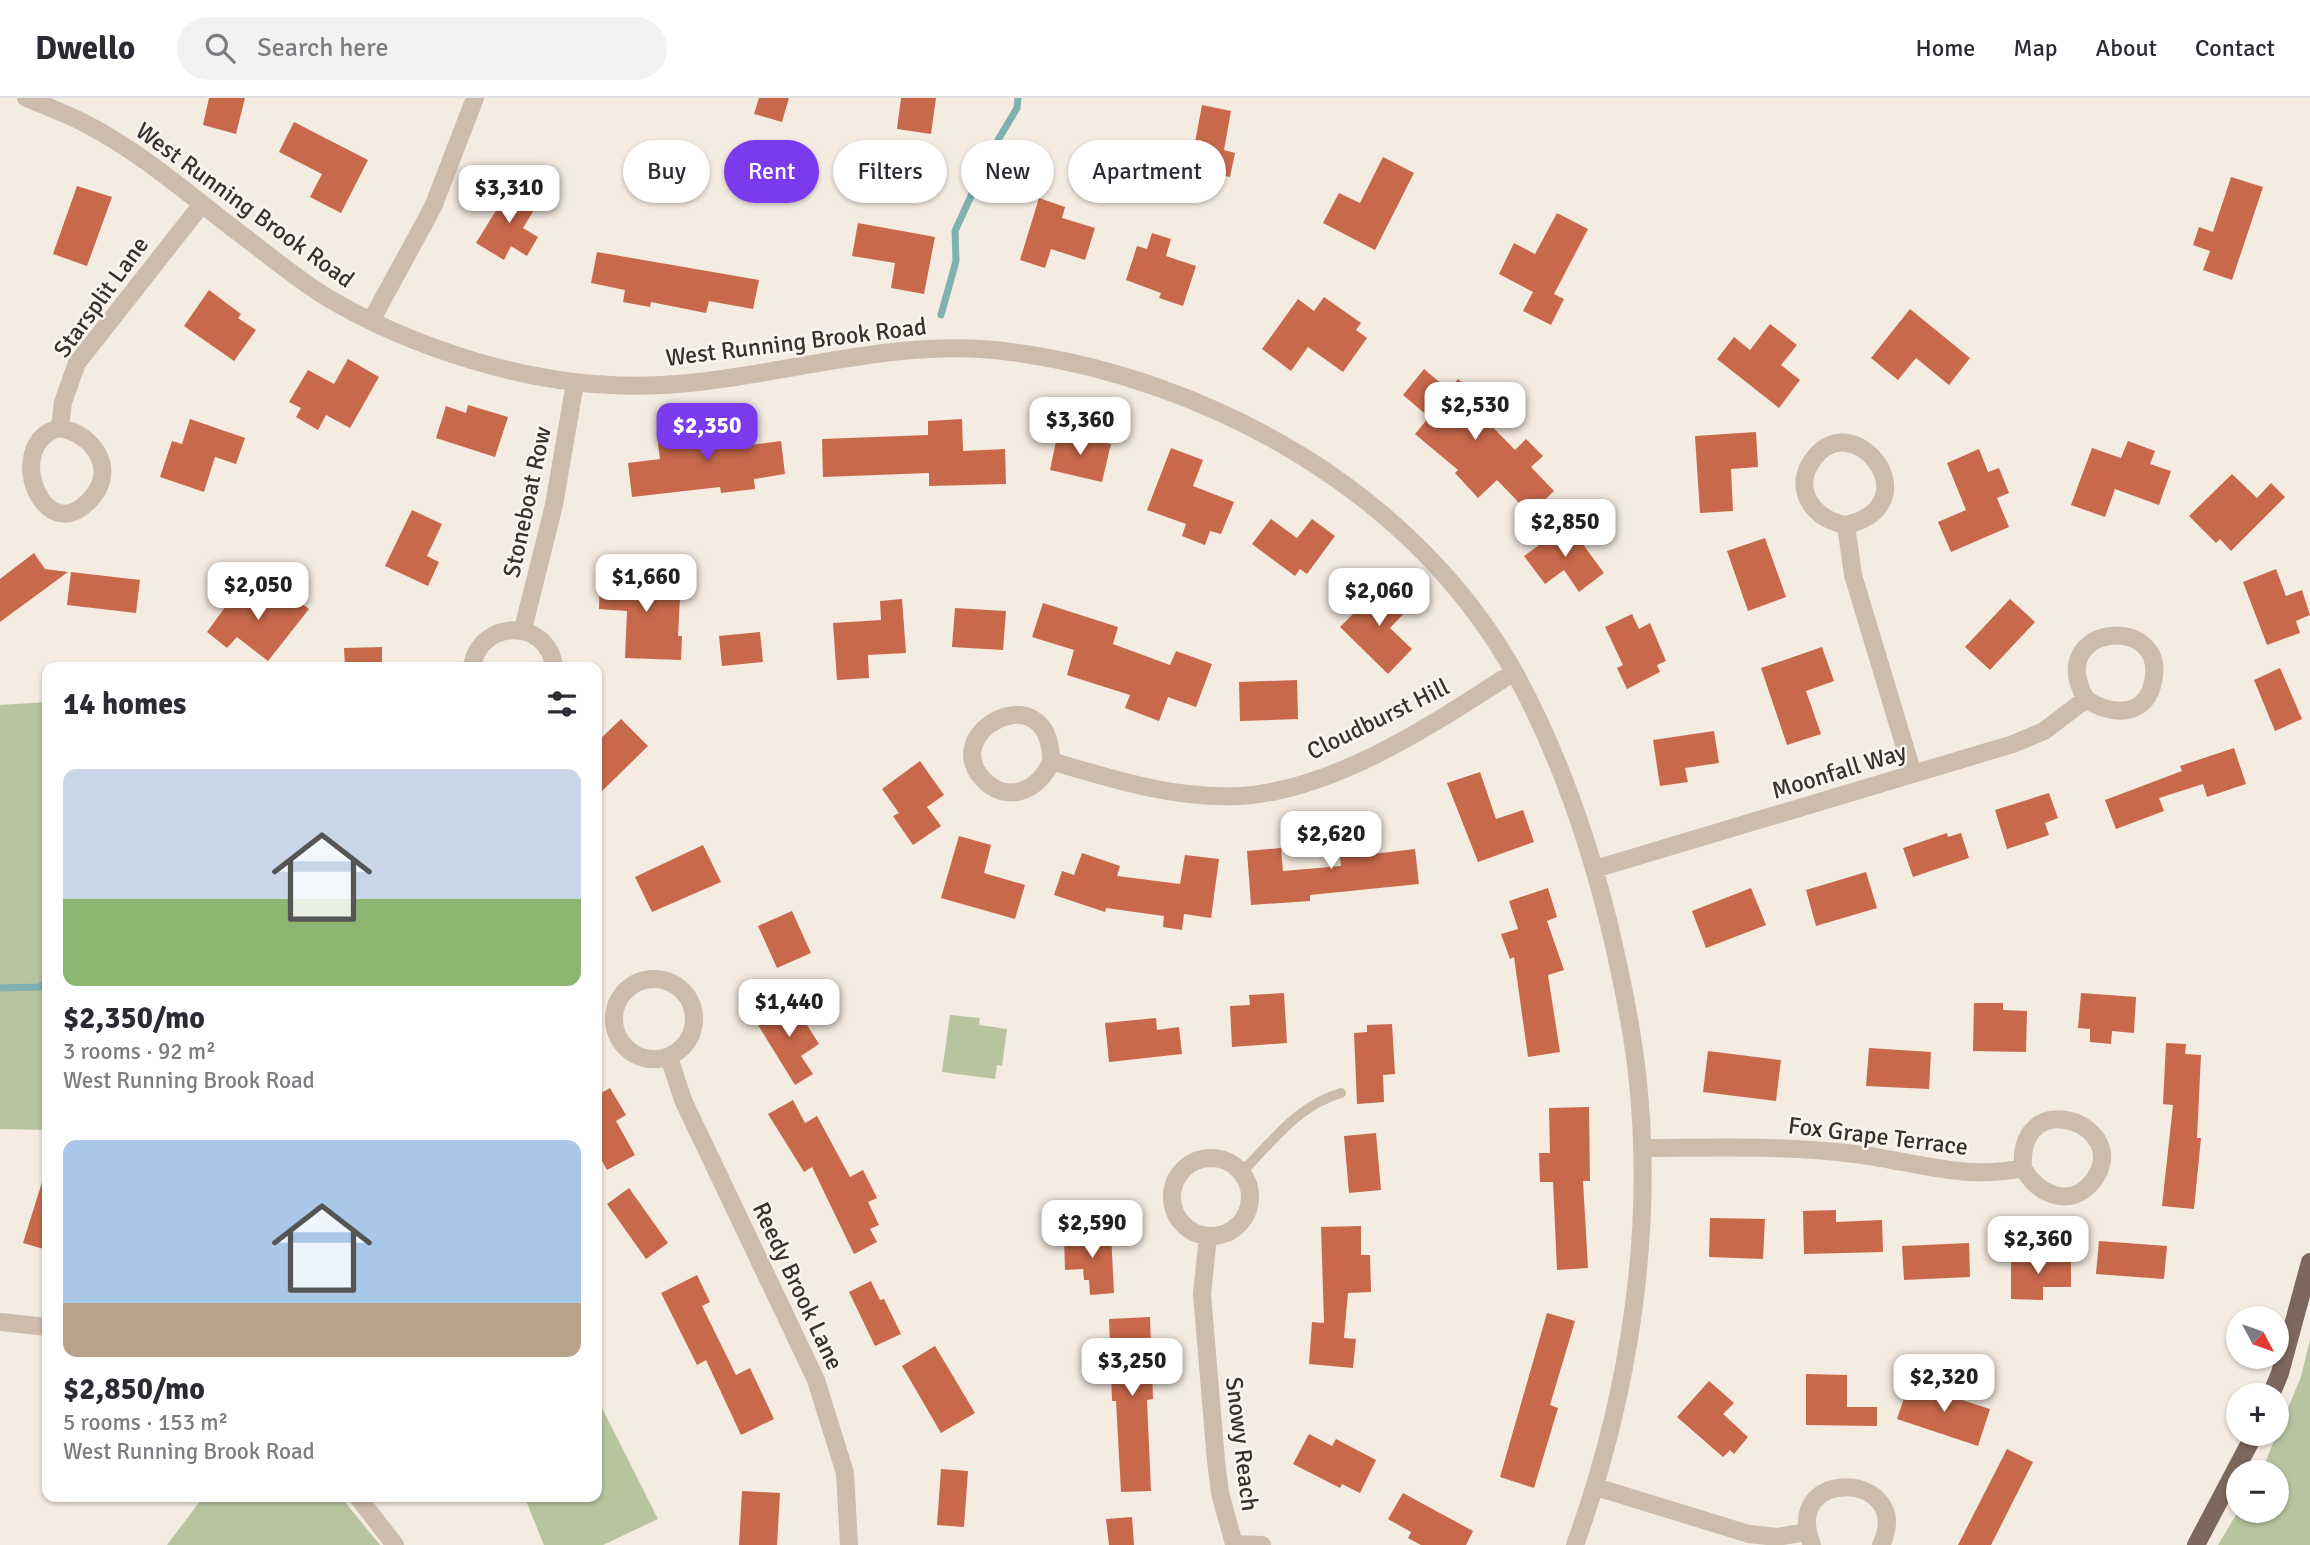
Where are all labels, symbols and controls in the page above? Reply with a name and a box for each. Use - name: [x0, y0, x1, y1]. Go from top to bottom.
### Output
- search box: [177, 17, 667, 80]
- text: Dwello: [35, 28, 135, 69]
- icon: search: [201, 29, 239, 67]
- text: Search here: [257, 32, 388, 64]
- text: Home: [1915, 33, 1975, 63]
- text: Map: [2013, 33, 2058, 63]
- text: About: [2096, 33, 2157, 63]
- text: Contact: [2195, 33, 2275, 63]
- street label: West Running Brook Road: [130, 116, 360, 294]
- chip: Buy: [623, 140, 710, 203]
- chip: Rent: [724, 140, 819, 203]
- chip: Filters: [833, 140, 947, 203]
- chip: New: [961, 140, 1054, 203]
- chip: Apartment: [1068, 140, 1226, 203]
- pin: $3,310: [452, 166, 566, 225]
- text: $3,310: [475, 173, 543, 202]
- street label: Starsplit Lane: [47, 231, 155, 363]
- street label: West Running Brook Road: [664, 311, 928, 373]
- pin: $2,530: [1418, 382, 1532, 442]
- text: $2,530: [1441, 390, 1509, 419]
- pin: $3,360: [1023, 398, 1137, 457]
- pin: $2,350: [650, 404, 764, 463]
- text: $3,360: [1046, 405, 1114, 434]
- text: $2,350: [673, 411, 741, 440]
- street label: Stoneboat Row: [496, 424, 558, 580]
- pin: $2,850: [1508, 500, 1622, 559]
- text: $2,850: [1531, 507, 1599, 536]
- pin: $1,660: [589, 554, 703, 614]
- pin: $2,050: [201, 562, 315, 622]
- text: $1,660: [612, 562, 680, 591]
- pin: $2,060: [1322, 568, 1436, 628]
- text: $2,050: [224, 570, 292, 599]
- text: $2,060: [1345, 576, 1413, 605]
- street label: Cloudburst Hill: [1302, 672, 1454, 766]
- icon: filters: [543, 685, 581, 723]
- text: 14 homes: [63, 686, 186, 723]
- street label: Moonfall Way: [1768, 736, 1910, 806]
- pin: $2,620: [1274, 812, 1388, 871]
- icon: home: [259, 814, 385, 940]
- text: $2,620: [1297, 819, 1365, 848]
- pin: $1,440: [732, 979, 846, 1039]
- text: $1,440: [755, 987, 823, 1016]
- text: $2,350/mo: [63, 1000, 205, 1037]
- text: 3 rooms · 92 m²: [63, 1037, 216, 1066]
- text: West Running Brook Road: [63, 1066, 315, 1095]
- street label: Fox Grape Terrace: [1786, 1110, 1970, 1162]
- icon: home: [259, 1185, 385, 1311]
- street label: Reedy Brook Lane: [746, 1197, 850, 1375]
- pin: $2,590: [1035, 1200, 1149, 1260]
- text: $2,590: [1058, 1208, 1126, 1237]
- pin: $2,360: [1981, 1216, 2095, 1276]
- text: $2,360: [2004, 1224, 2072, 1253]
- north arrow: [2226, 1306, 2289, 1368]
- map controls: [2226, 1306, 2289, 1523]
- pin: $3,250: [1075, 1338, 1189, 1398]
- text: $3,250: [1098, 1346, 1166, 1375]
- pin: $2,320: [1887, 1354, 2001, 1414]
- text: $2,320: [1910, 1362, 1978, 1391]
- text: $2,850/mo: [63, 1371, 205, 1408]
- street label: Snowy Reach: [1219, 1375, 1265, 1513]
- button: +: [2226, 1383, 2289, 1446]
- text: 5 rooms · 153 m²: [63, 1408, 228, 1437]
- text: West Running Brook Road: [63, 1437, 315, 1466]
- button: −: [2226, 1460, 2289, 1523]

